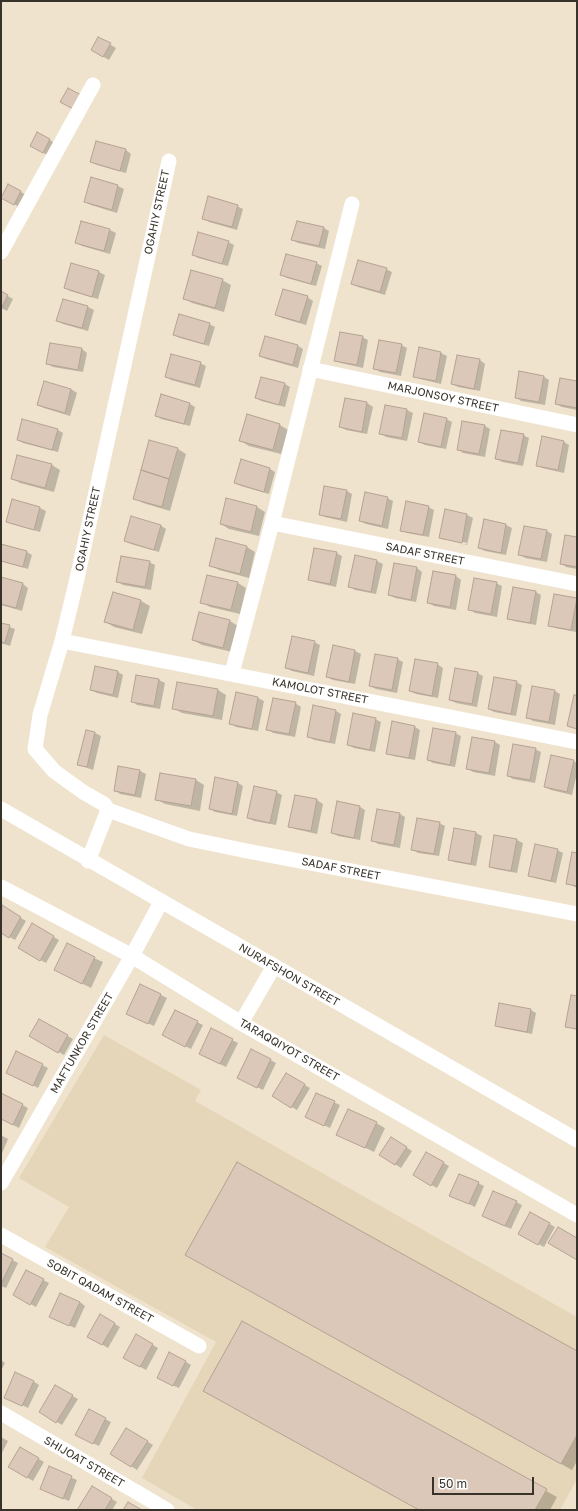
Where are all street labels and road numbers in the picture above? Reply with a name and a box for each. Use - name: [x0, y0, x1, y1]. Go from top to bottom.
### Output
- street label: OGAHIY STREET: [142, 168, 172, 256]
- street label: MARJONSOY STREET: [386, 379, 500, 415]
- street label: OGAHIY STREET: [73, 485, 103, 573]
- street label: SADAF STREET: [384, 540, 466, 568]
- street label: KAMOLOT STREET: [271, 675, 369, 707]
- street label: SADAF STREET: [300, 855, 382, 883]
- street label: NURAFSHON STREET: [236, 941, 342, 1009]
- street label: MAFTUNKOR STREET: [48, 990, 116, 1096]
- street label: TARAQQIYOT STREET: [237, 1016, 341, 1084]
- street label: SOBIT QADAM STREET: [44, 1256, 156, 1326]
- street label: SHIJOAT STREET: [42, 1434, 126, 1490]

